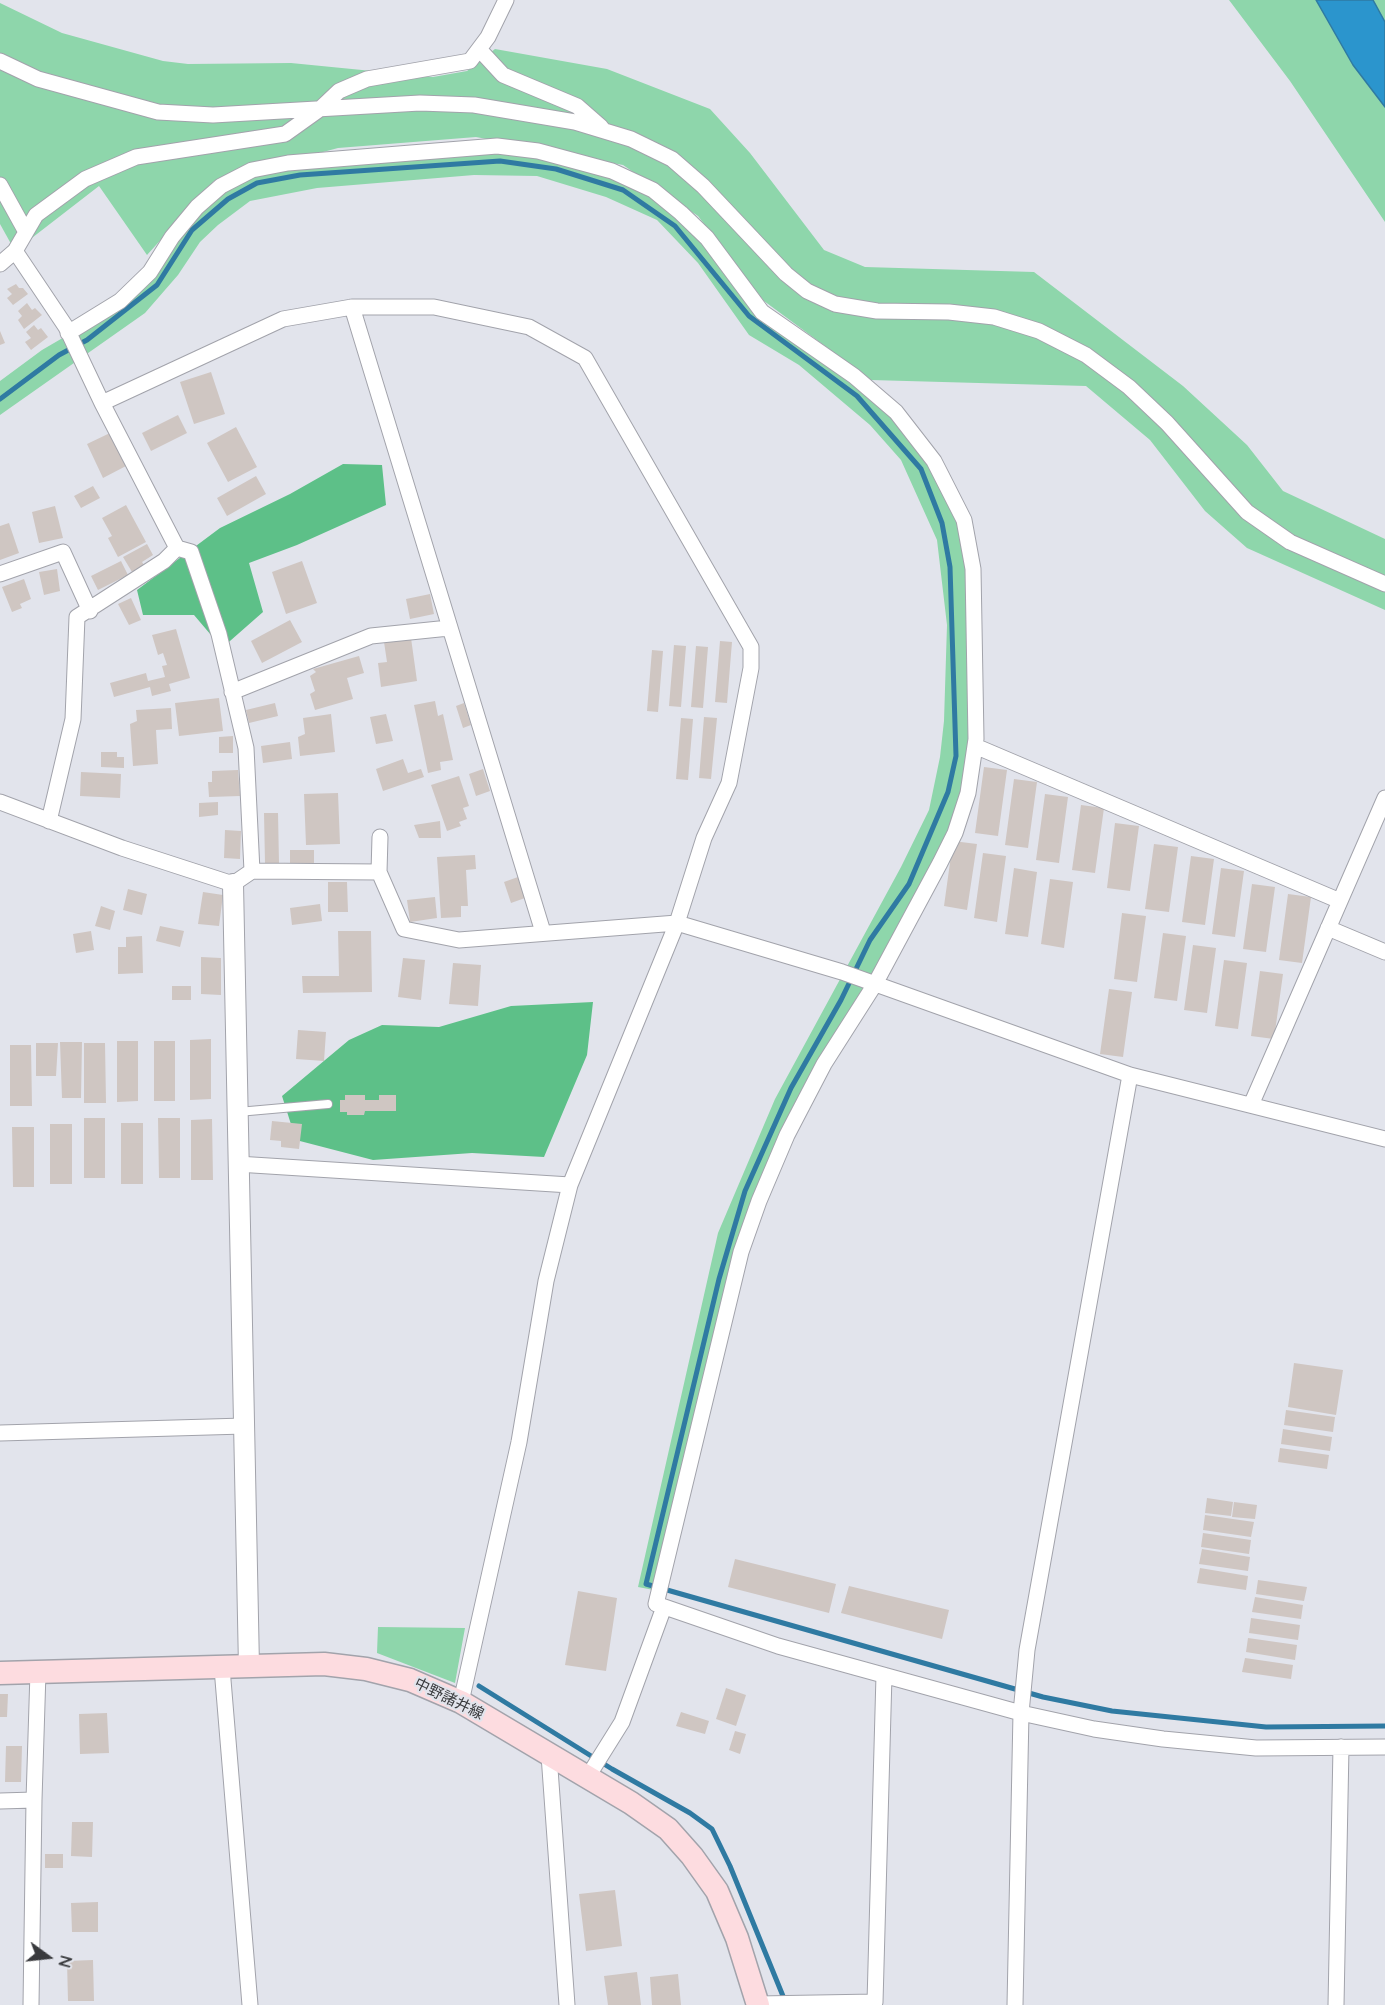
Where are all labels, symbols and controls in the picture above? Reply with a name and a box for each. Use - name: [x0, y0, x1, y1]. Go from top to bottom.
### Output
- street label: 中野諸井線: [411, 1674, 487, 1724]
- north arrow: [18, 1927, 78, 1987]
- text: N: [54, 1953, 77, 1970]

